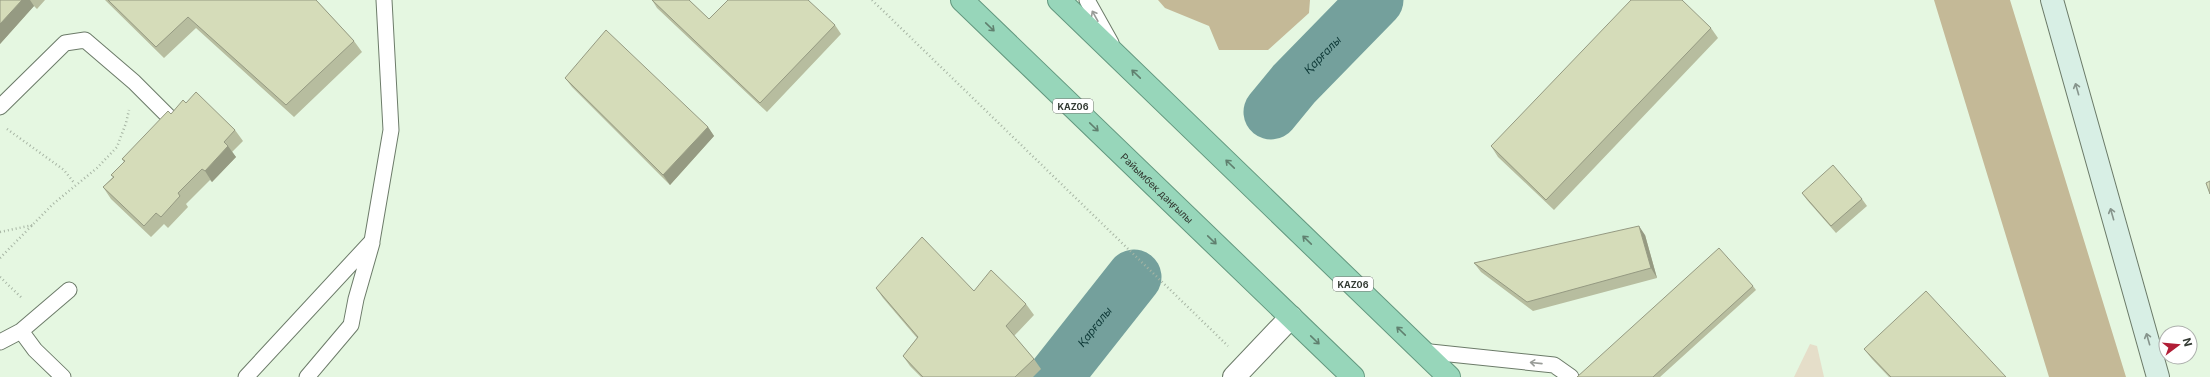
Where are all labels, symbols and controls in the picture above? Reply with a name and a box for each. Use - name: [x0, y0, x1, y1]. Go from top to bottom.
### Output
- one-way arrow: [1091, 10, 1099, 22]
- one-way arrow: [985, 22, 995, 32]
- water label: Қарғалы: [1301, 33, 1344, 77]
- one-way arrow: [1131, 69, 1141, 78]
- one-way arrow: [2073, 83, 2080, 96]
- road number: KАZ06: [1053, 99, 1093, 113]
- one-way arrow: [1089, 122, 1099, 132]
- street label: Райымбек даңғылы: [1118, 151, 1196, 226]
- one-way arrow: [1225, 159, 1235, 169]
- one-way arrow: [2108, 208, 2116, 221]
- one-way arrow: [1207, 235, 1217, 245]
- one-way arrow: [1302, 235, 1312, 245]
- road number: KАZ06: [1333, 277, 1373, 291]
- water label: Қарғалы: [1075, 304, 1115, 350]
- north arrow: [2158, 325, 2198, 365]
- one-way arrow: [1396, 326, 1406, 335]
- one-way arrow: [2144, 333, 2151, 346]
- one-way arrow: [1310, 335, 1320, 345]
- text: N: [2180, 336, 2195, 348]
- one-way arrow: [1530, 359, 1543, 367]

